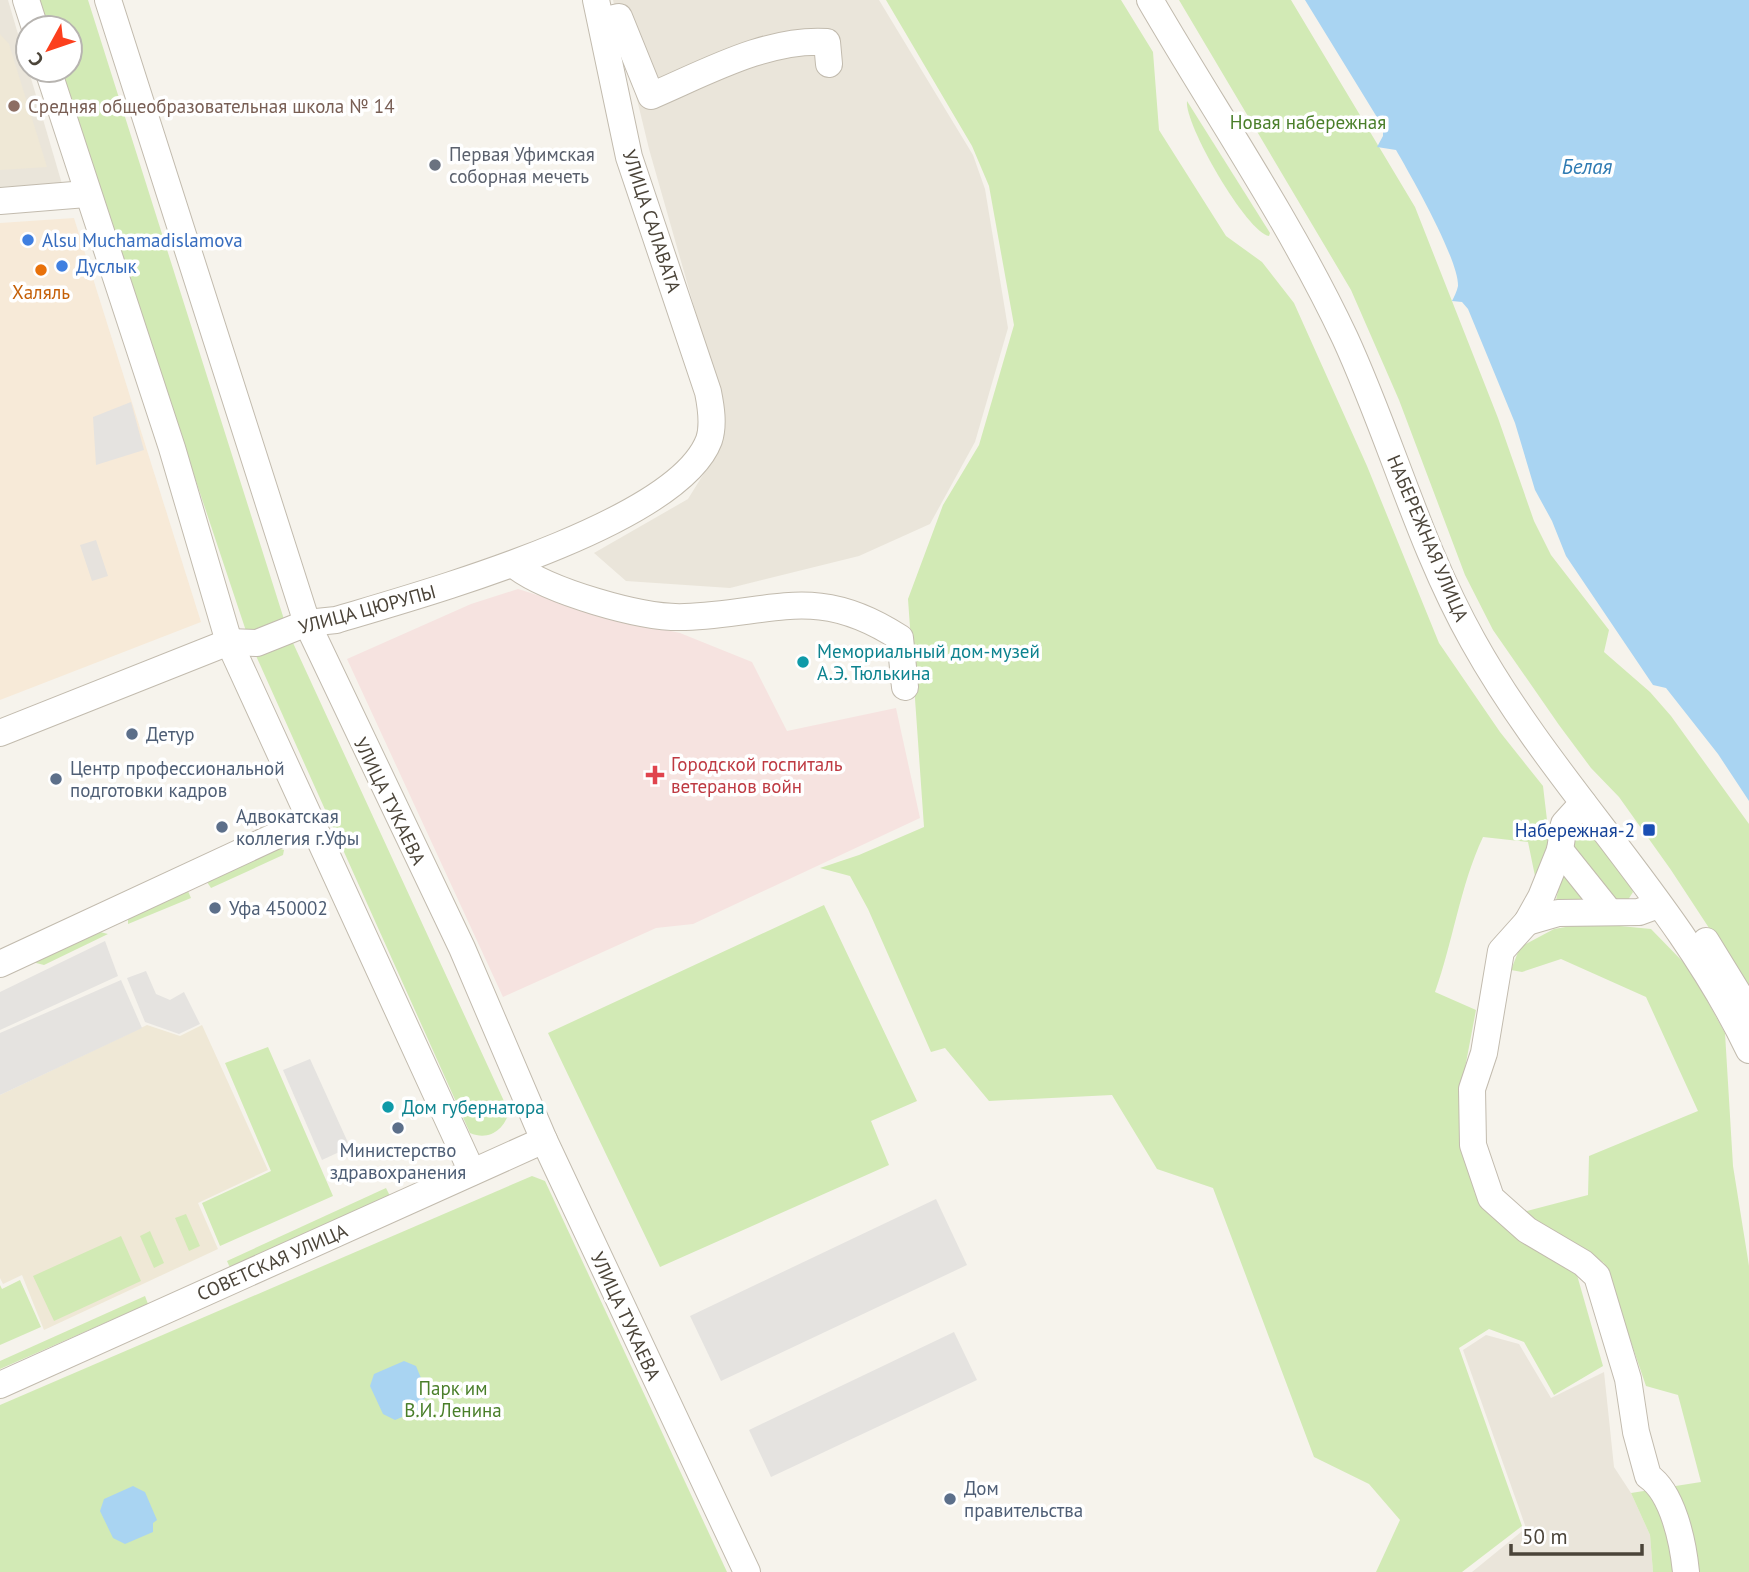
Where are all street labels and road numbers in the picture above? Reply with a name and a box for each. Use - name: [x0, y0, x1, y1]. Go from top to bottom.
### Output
- street label: УЛИЦА САЛАВАТА: [618, 147, 686, 295]
- street label: НАБЕРЕЖНАЯ УЛИЦА: [1382, 451, 1474, 625]
- street label: УЛИЦА ЦЮРУПЫ: [296, 579, 438, 639]
- street label: УЛИЦА ТУКАЕВА: [349, 733, 431, 869]
- street label: СОВЕТСКАЯ УЛИЦА: [193, 1218, 351, 1306]
- street label: УЛИЦА ТУКАЕВА: [586, 1248, 666, 1384]

